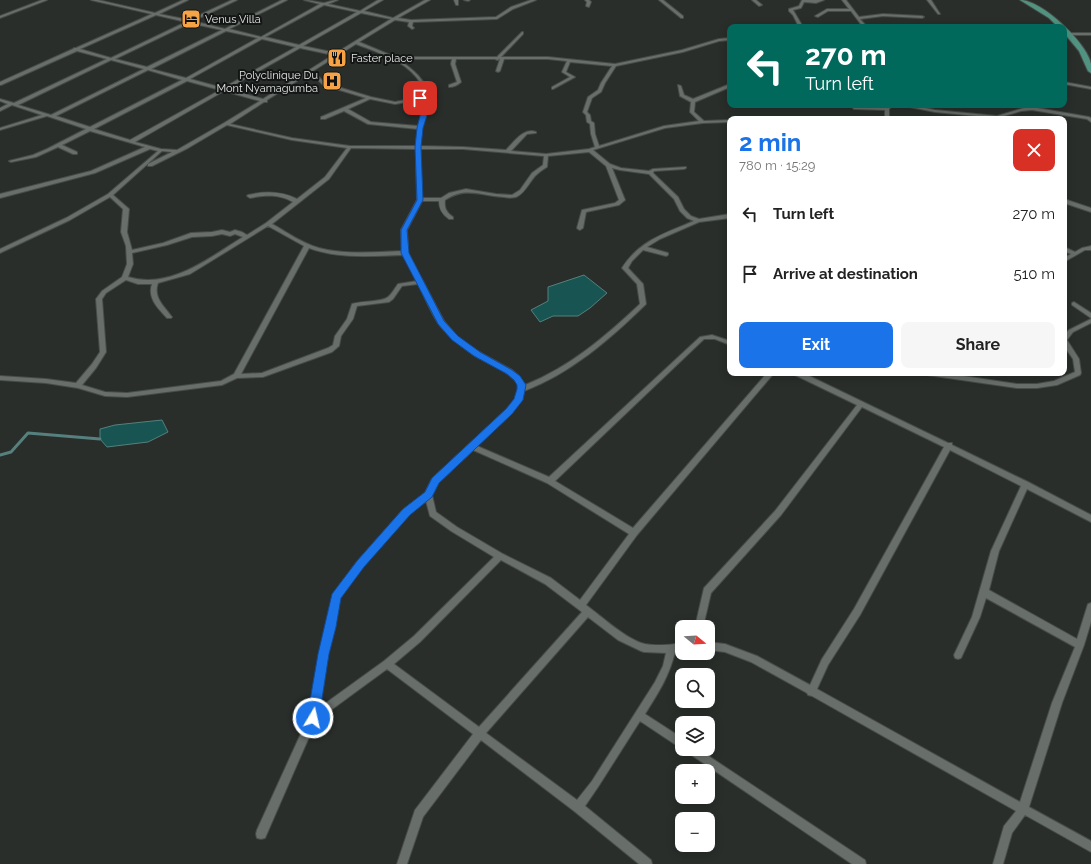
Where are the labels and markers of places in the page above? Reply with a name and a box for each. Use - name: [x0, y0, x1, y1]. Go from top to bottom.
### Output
- hotel icon: Venus Villa: [180, 8, 202, 30]
- place label: Venus Villa: [205, 13, 261, 26]
- restaurant icon: Faster place: [326, 47, 348, 69]
- place label: Faster place: [351, 52, 413, 65]
- place label: Polyclinique Du Mont Nyamagumba: [216, 69, 318, 95]
- hospital icon: Polyclinique Du Mont Nyamagumba: [321, 70, 343, 92]
- pin: [403, 81, 437, 115]

